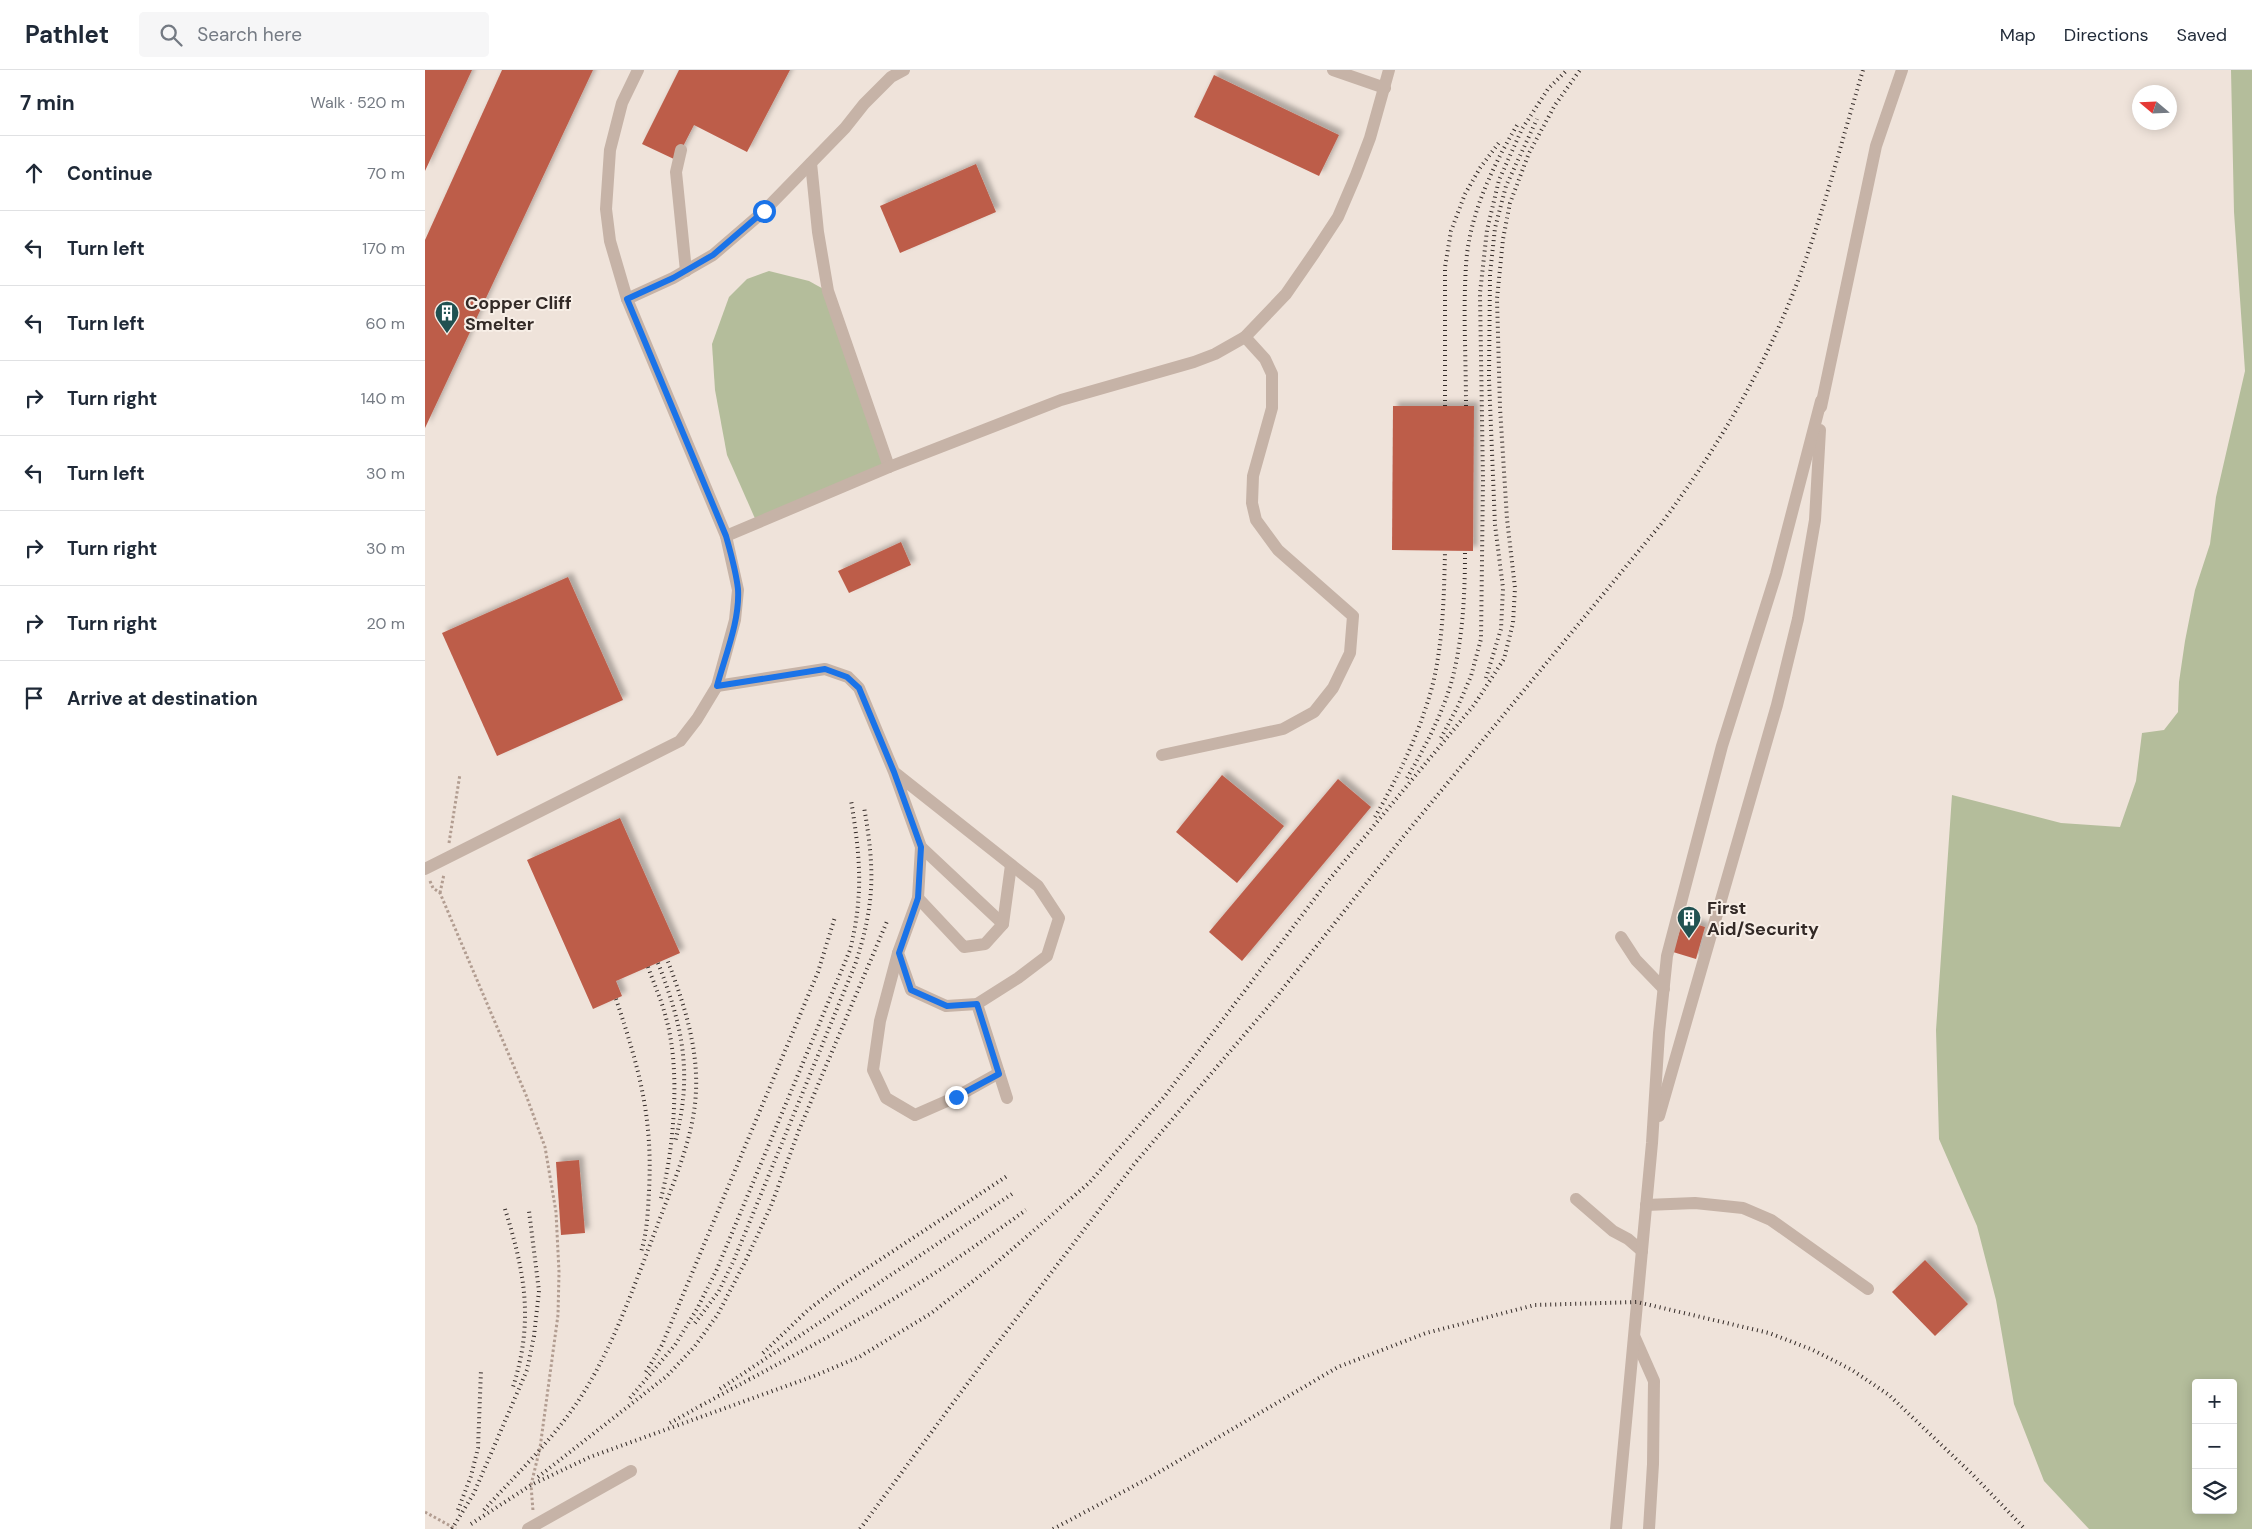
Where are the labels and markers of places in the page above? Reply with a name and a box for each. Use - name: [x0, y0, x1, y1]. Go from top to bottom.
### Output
- place label: Copper Cliff Smelter: [465, 291, 572, 336]
- building icon: Copper Cliff Smelter: [434, 300, 460, 334]
- place label: First Aid/Security: [1707, 896, 1819, 941]
- building icon: First Aid/Security: [1676, 905, 1702, 939]

